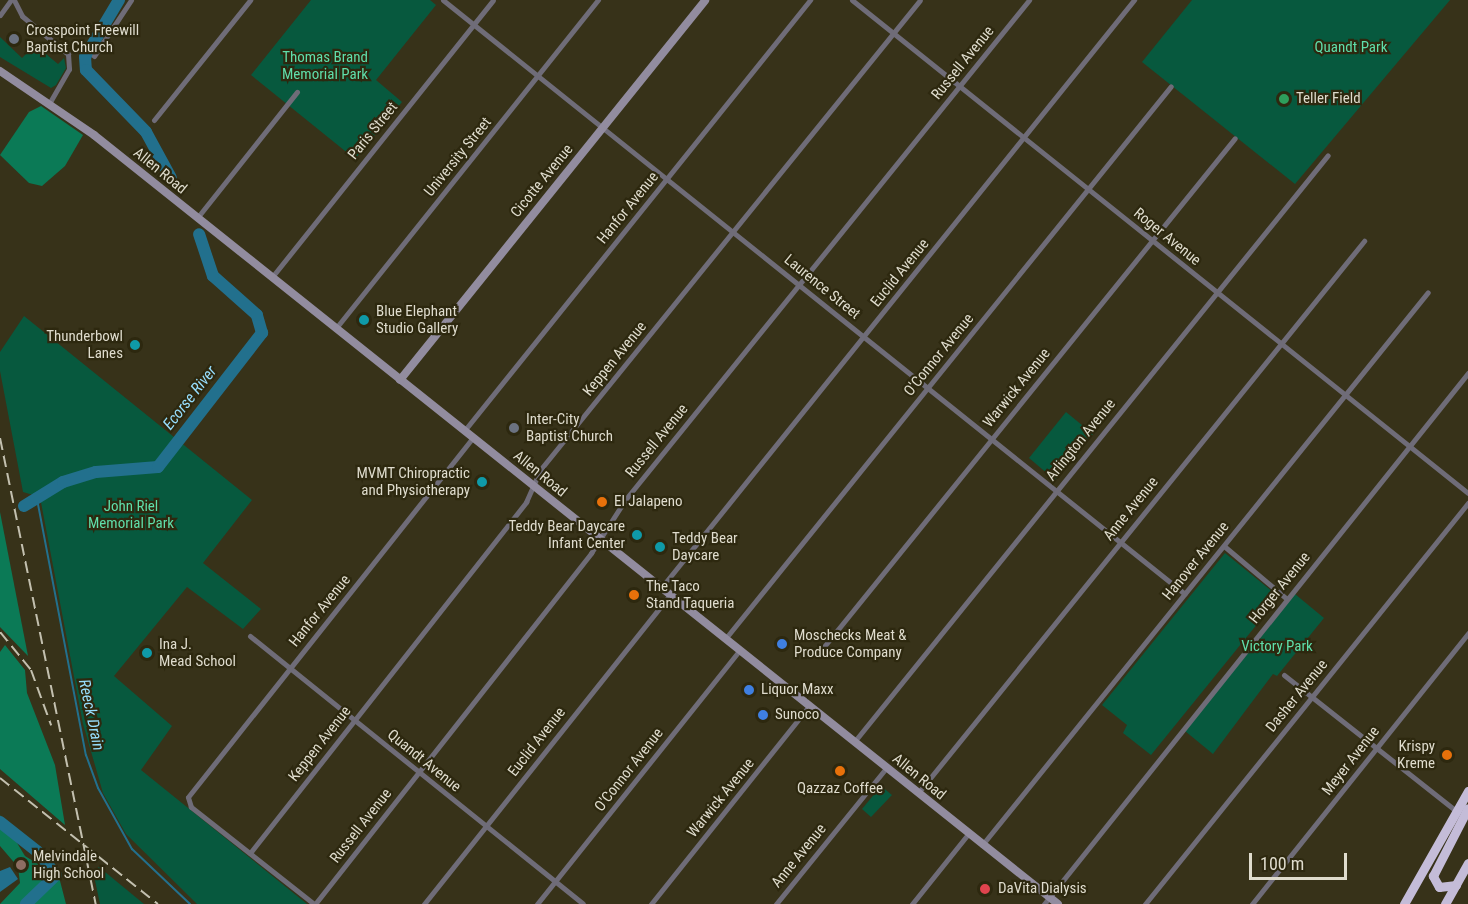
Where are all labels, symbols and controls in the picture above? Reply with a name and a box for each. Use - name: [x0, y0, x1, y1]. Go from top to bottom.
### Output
- place label: Crosspoint Freewill Baptist Church: [26, 21, 139, 56]
- street label: Russell Avenue: [928, 23, 998, 103]
- marker: Crosspoint Freewill Baptist Church: [7, 32, 21, 46]
- park label: Quandt Park: [1315, 39, 1387, 57]
- park label: Thomas Brand Memorial Park: [282, 48, 368, 83]
- place label: Teller Field: [1296, 90, 1361, 108]
- marker: Teller Field: [1277, 92, 1291, 106]
- street label: Paris Street: [344, 99, 402, 163]
- street label: University Street: [421, 114, 495, 200]
- street label: Cicotte Avenue: [507, 141, 577, 221]
- street label: Allen Road: [130, 144, 190, 198]
- street label: Hanfor Avenue: [594, 168, 662, 248]
- street label: Roger Avenue: [1130, 204, 1204, 270]
- street label: Euclid Avenue: [867, 235, 933, 311]
- street label: Laurence Street: [780, 251, 864, 323]
- place label: Blue Elephant Studio Gallery: [376, 302, 458, 337]
- street label: O'Connor Avenue: [900, 310, 978, 400]
- marker: Blue Elephant Studio Gallery: [357, 313, 371, 327]
- street label: Keppen Avenue: [579, 318, 651, 400]
- place label: Thunderbowl Lanes: [46, 327, 123, 362]
- marker: Thunderbowl Lanes: [128, 338, 142, 352]
- street label: Warwick Avenue: [980, 345, 1054, 431]
- water label: Ecorse River: [159, 362, 221, 434]
- street label: Arlington Avenue: [1042, 395, 1120, 485]
- street label: Russell Avenue: [622, 401, 692, 481]
- place label: Inter-City Baptist Church: [526, 410, 613, 445]
- marker: Inter-City Baptist Church: [507, 421, 521, 435]
- street label: Allen Road: [510, 447, 570, 501]
- place label: MVMT Chiropractic and Physiotherapy: [356, 464, 470, 499]
- street label: Anne Avenue: [1100, 473, 1162, 545]
- marker: MVMT Chiropractic and Physiotherapy: [475, 475, 489, 489]
- place label: El Jalapeno: [614, 493, 683, 511]
- marker: El Jalapeno: [595, 495, 609, 509]
- park label: John Riel Memorial Park: [88, 497, 174, 532]
- place label: Teddy Bear Daycare Infant Center: [509, 517, 625, 552]
- street label: Hanover Avenue: [1159, 518, 1233, 604]
- marker: Teddy Bear Daycare Infant Center: [630, 528, 644, 542]
- place label: Teddy Bear Daycare: [672, 529, 738, 564]
- marker: Teddy Bear Daycare: [653, 540, 667, 554]
- street label: Horger Avenue: [1246, 549, 1314, 627]
- street label: Hanfor Avenue: [286, 571, 354, 651]
- place label: The Taco Stand Taqueria: [646, 577, 735, 612]
- marker: The Taco Stand Taqueria: [627, 588, 641, 602]
- place label: Moschecks Meat & Produce Company: [794, 626, 906, 661]
- place label: Ina J. Mead School: [159, 635, 236, 670]
- marker: Moschecks Meat & Produce Company: [775, 637, 789, 651]
- park label: Victory Park: [1241, 638, 1313, 656]
- marker: Ina J. Mead School: [140, 646, 154, 660]
- street label: Dasher Avenue: [1262, 656, 1332, 736]
- water label: Reeck Drain: [74, 678, 108, 752]
- place label: Liquor Maxx: [761, 681, 834, 699]
- marker: Liquor Maxx: [742, 683, 756, 697]
- street label: Keppen Avenue: [285, 703, 355, 785]
- street label: Euclid Avenue: [505, 704, 569, 780]
- place label: Sunoco: [775, 706, 819, 724]
- marker: Sunoco: [756, 708, 770, 722]
- street label: Meyer Avenue: [1318, 723, 1384, 799]
- street label: O'Connor Avenue: [591, 725, 667, 815]
- street label: Quandt Avenue: [384, 726, 464, 796]
- place label: Krispy Kreme: [1397, 737, 1435, 772]
- marker: Krispy Kreme: [1440, 748, 1454, 762]
- street label: Allen Road: [889, 750, 949, 804]
- street label: Warwick Avenue: [684, 755, 758, 841]
- marker: Qazzaz Coffee: [833, 764, 847, 778]
- place label: Qazzaz Coffee: [797, 780, 883, 798]
- street label: Russell Avenue: [326, 785, 396, 867]
- street label: Anne Avenue: [768, 820, 830, 892]
- scale bar: [1252, 841, 1350, 879]
- place label: Melvindale High School: [33, 847, 104, 882]
- text: 100 m: [1260, 853, 1304, 874]
- marker: Melvindale High School: [14, 858, 28, 872]
- marker: DaVita Dialysis: [976, 880, 994, 898]
- place label: DaVita Dialysis: [998, 880, 1087, 898]

